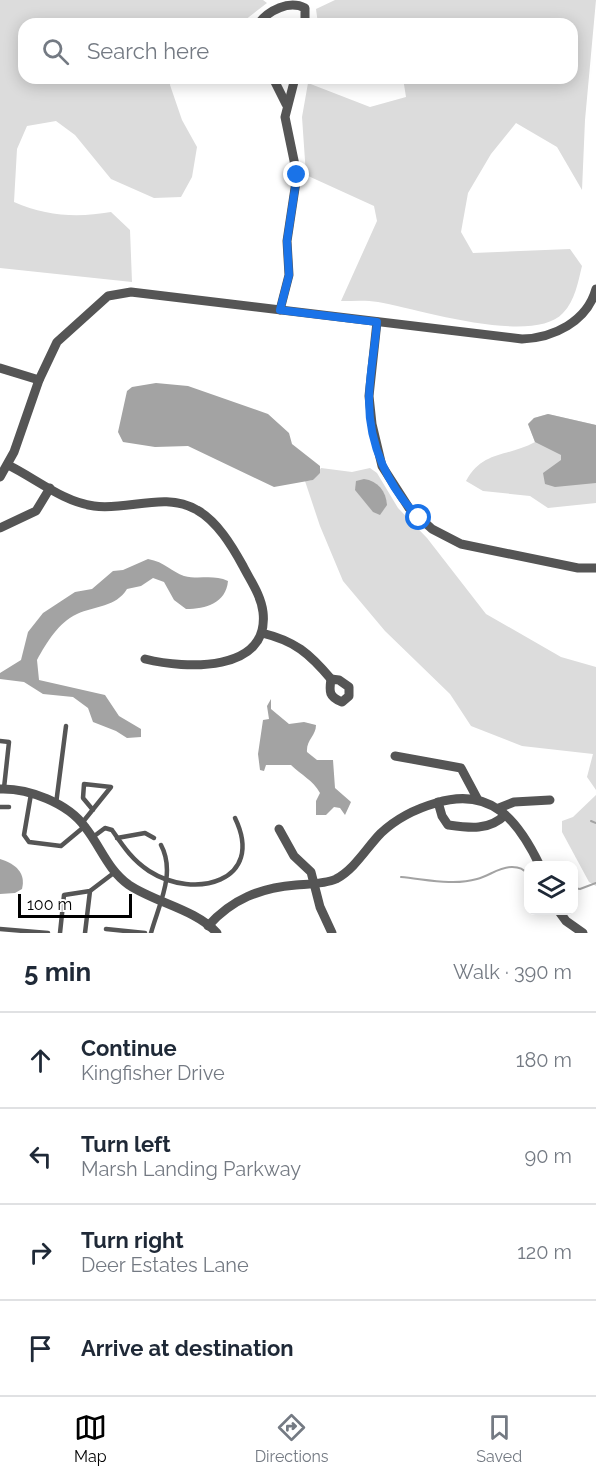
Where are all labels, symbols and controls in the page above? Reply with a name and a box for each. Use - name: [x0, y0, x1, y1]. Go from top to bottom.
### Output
- search box: [18, 18, 578, 84]
- icon: search: [39, 35, 72, 68]
- text: Search here: [87, 38, 209, 64]
- route end: [283, 161, 309, 187]
- route start: [405, 504, 431, 530]
- map controls: [524, 861, 578, 915]
- button: layers: [524, 861, 578, 915]
- scale bar: [18, 891, 132, 918]
- text: 100 m: [27, 895, 72, 914]
- text: 5 min: [24, 957, 91, 987]
- text: Walk · 390 m: [453, 960, 572, 984]
- text: Continue: [81, 1035, 177, 1061]
- icon: ahead: [24, 1044, 57, 1077]
- text: 180 m: [516, 1048, 572, 1072]
- text: Kingfisher Drive: [81, 1061, 225, 1085]
- text: Turn left: [81, 1131, 171, 1157]
- icon: left: [24, 1140, 57, 1173]
- text: 90 m: [525, 1144, 572, 1168]
- text: Marsh Landing Parkway: [81, 1157, 301, 1181]
- text: Turn right: [81, 1227, 184, 1253]
- icon: right: [24, 1236, 57, 1269]
- text: 120 m: [517, 1240, 572, 1264]
- text: Deer Estates Lane: [81, 1253, 249, 1277]
- icon: arrive: [24, 1332, 57, 1365]
- text: Arrive at destination: [81, 1335, 294, 1361]
- tab: Map: [74, 1411, 107, 1466]
- tab: Directions: [255, 1411, 329, 1466]
- tab: Saved: [476, 1411, 522, 1466]

